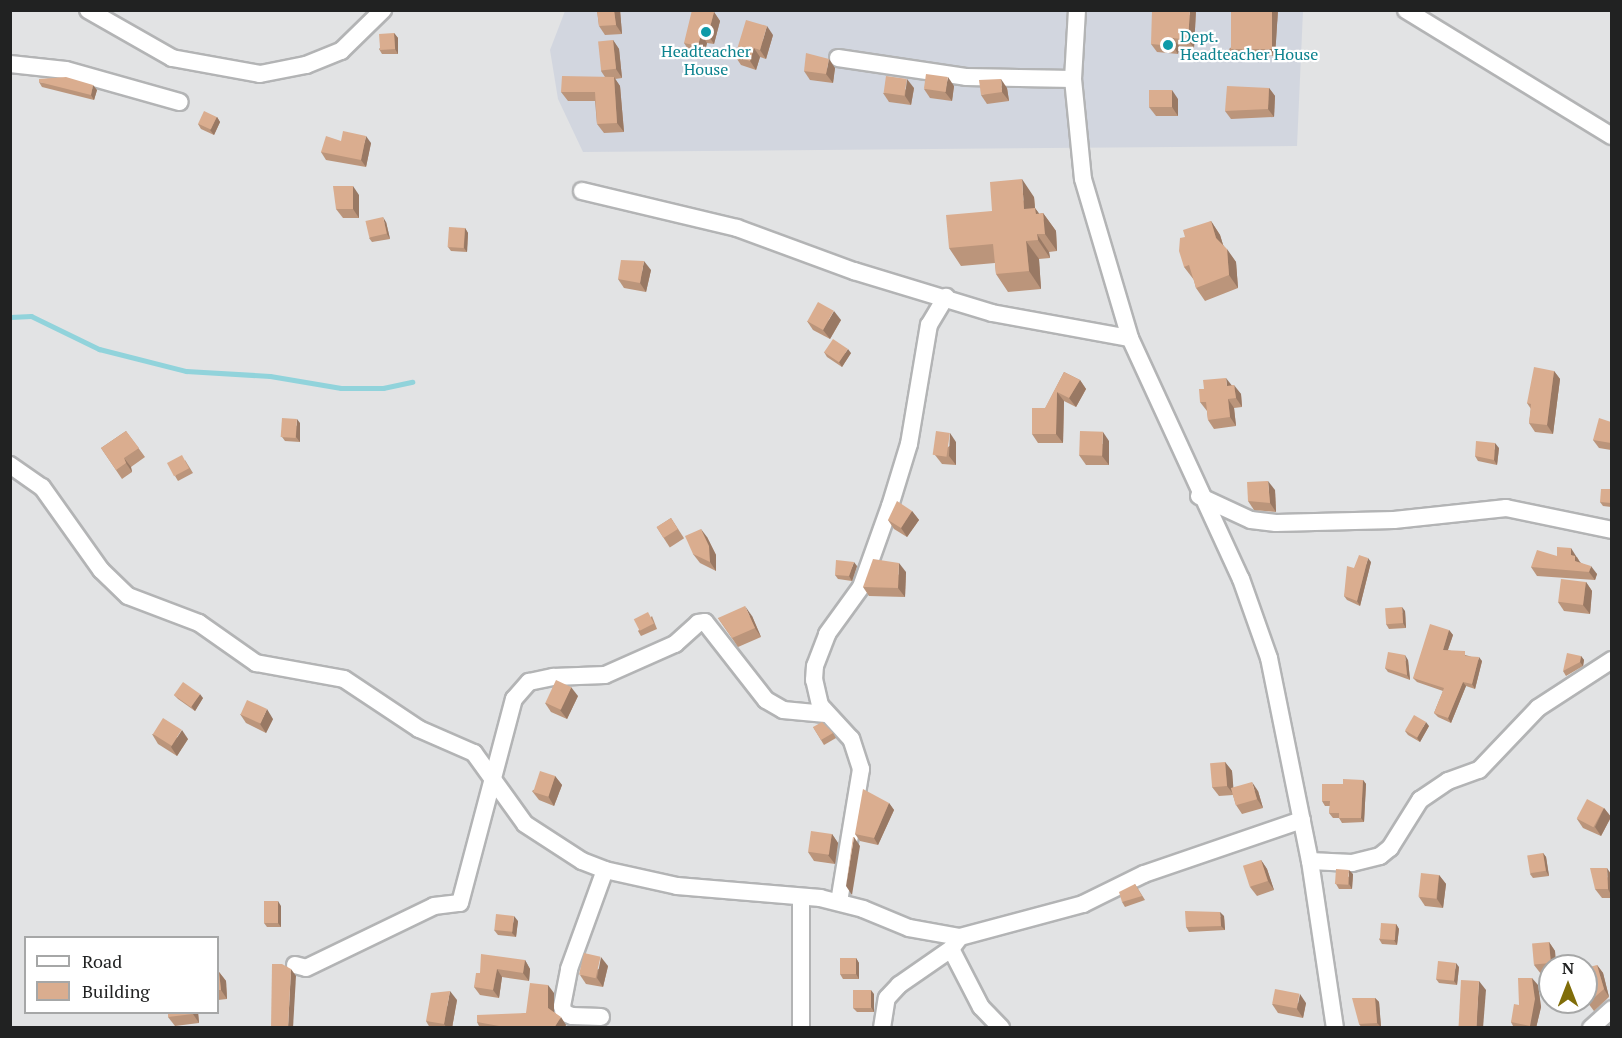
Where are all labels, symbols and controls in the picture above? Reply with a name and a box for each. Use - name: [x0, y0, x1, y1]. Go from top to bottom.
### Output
- marker: Headteacher House: [699, 25, 713, 39]
- place label: Dept. Headteacher House: [1180, 26, 1318, 64]
- marker: Dept. Headteacher House: [1161, 38, 1175, 52]
- place label: Headteacher House: [661, 41, 751, 79]
- legend: [24, 936, 219, 1014]
- text: Road: [82, 949, 122, 973]
- north arrow: [1538, 954, 1598, 1014]
- text: N: [1562, 957, 1574, 979]
- text: Building: [82, 979, 150, 1003]

